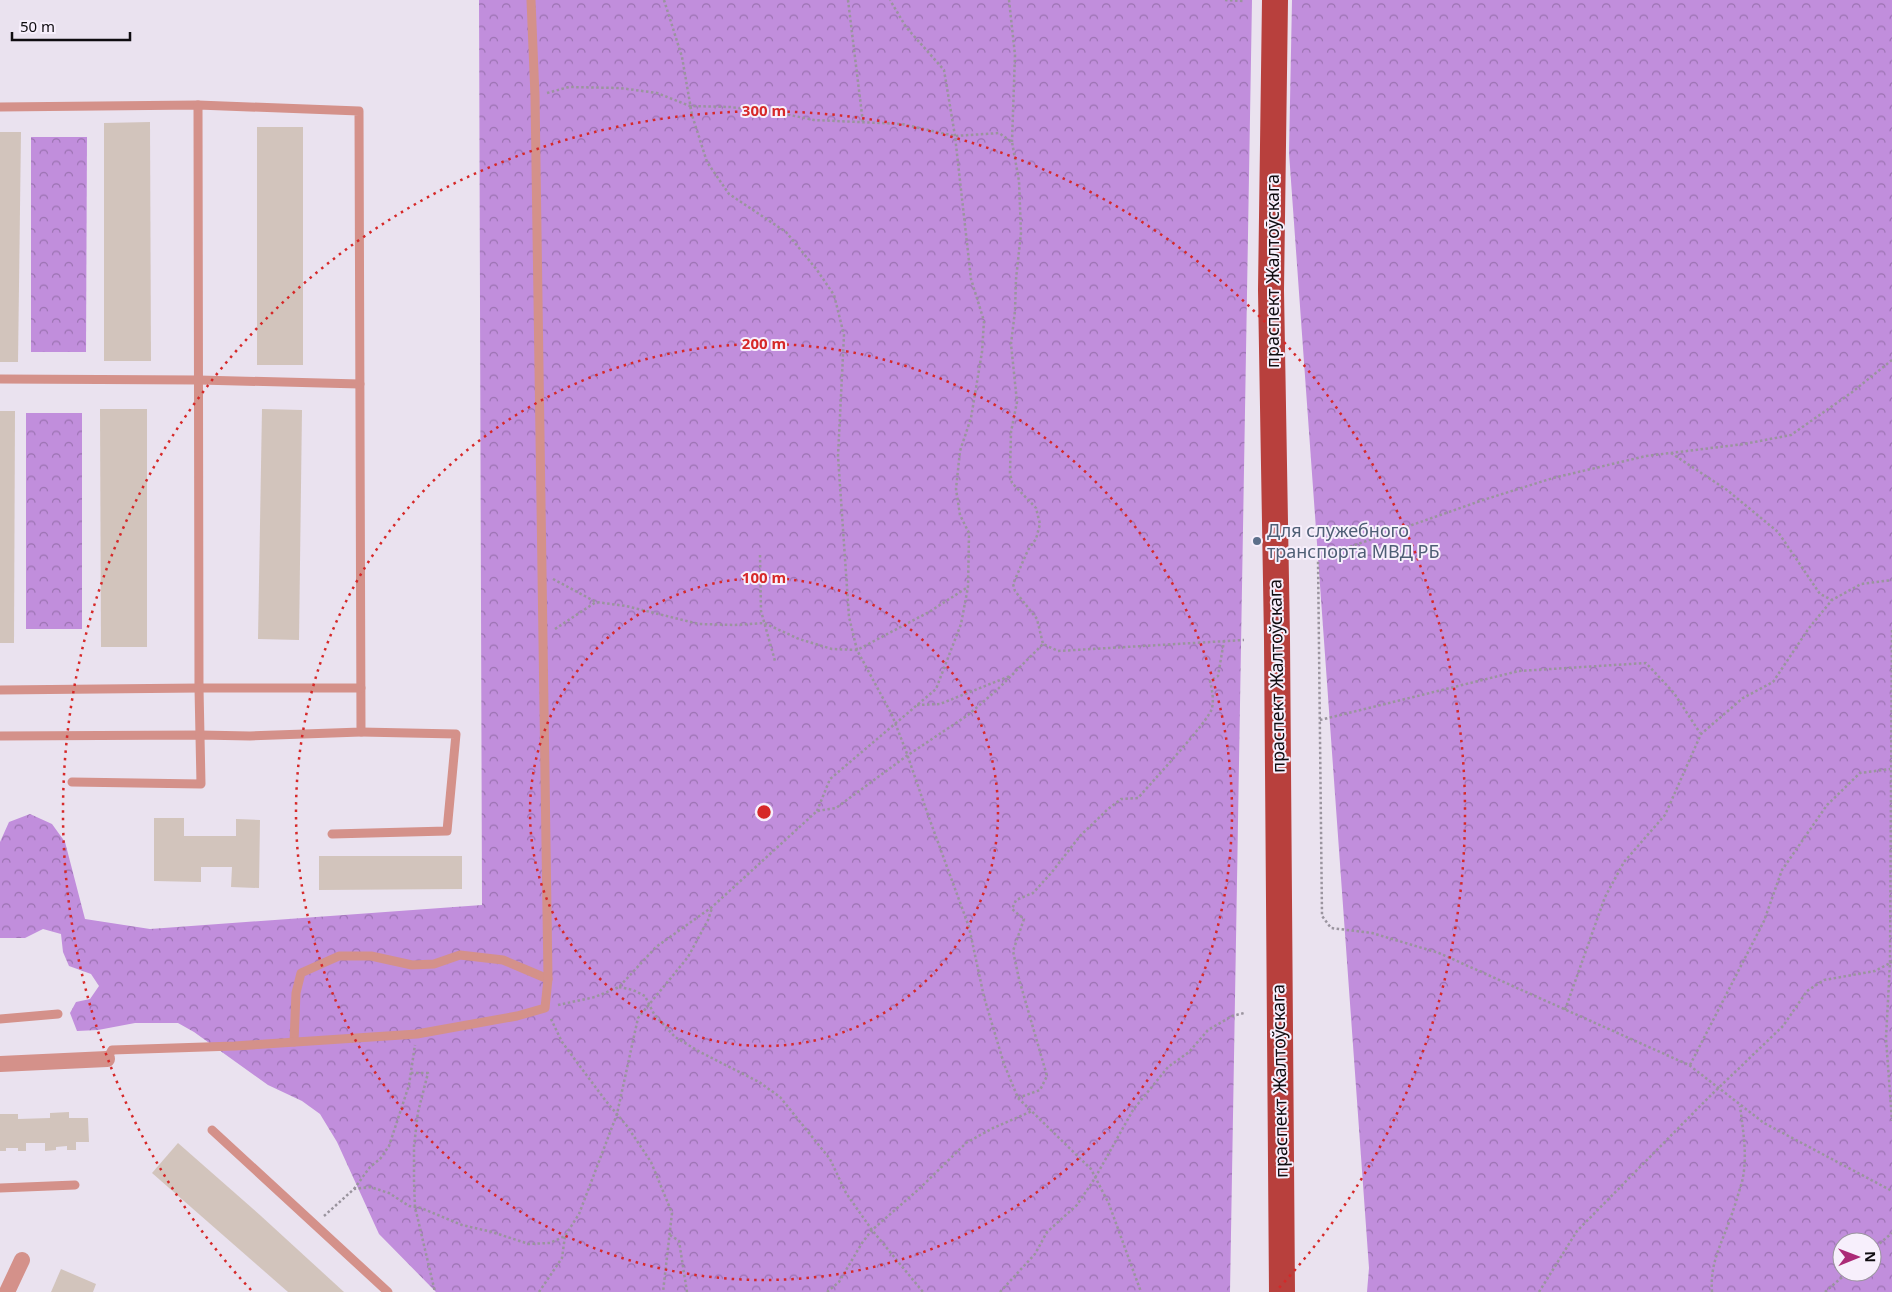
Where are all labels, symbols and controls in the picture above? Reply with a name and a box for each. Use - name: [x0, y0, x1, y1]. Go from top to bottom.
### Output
- scale bar: [12, 10, 130, 42]
- text: 50 m: [20, 16, 55, 36]
- text: 300 m: [742, 100, 786, 120]
- street label: праспект Жалтоўскага: [1260, 174, 1284, 368]
- text: 200 m: [742, 333, 786, 353]
- place label: Для служебного транспорта МВД РБ: [1267, 518, 1439, 563]
- marker: Для служебного транспорта МВД РБ: [1251, 535, 1263, 547]
- text: 100 m: [742, 567, 786, 587]
- street label: праспект Жалтоўскага: [1262, 579, 1290, 773]
- centre of rings: [755, 803, 773, 821]
- street label: праспект Жалтоўскага: [1265, 984, 1293, 1178]
- north arrow: [1832, 1232, 1882, 1282]
- text: N: [1861, 1251, 1880, 1263]

